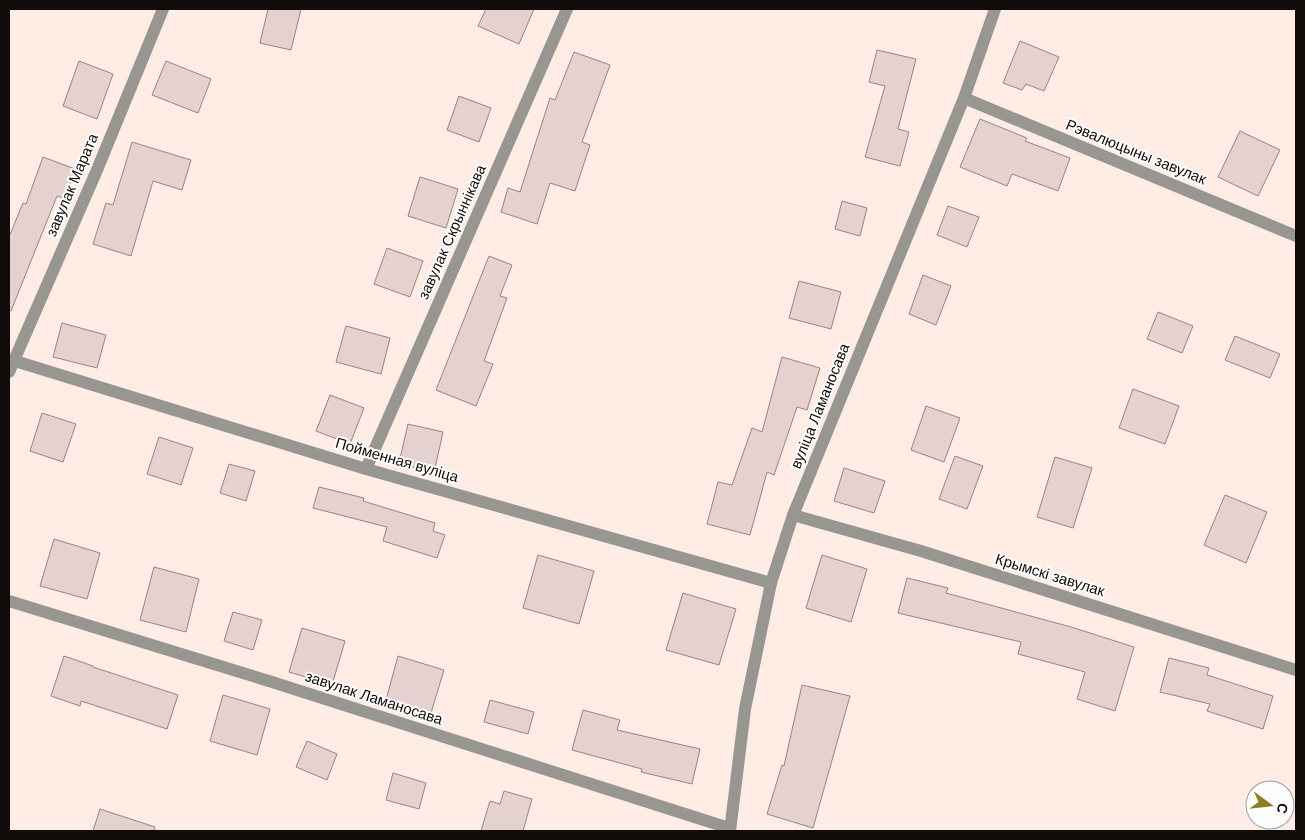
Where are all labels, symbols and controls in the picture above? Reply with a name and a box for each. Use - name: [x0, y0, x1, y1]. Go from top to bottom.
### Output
- street label: Рэвалюцыны завулак: [1064, 116, 1209, 188]
- street label: завулак Марата: [42, 130, 101, 239]
- street label: завулак Скрыннікава: [414, 161, 489, 302]
- street label: вуліца Ламаносава: [787, 340, 853, 471]
- street label: Пойменная вуліца: [334, 434, 461, 485]
- street label: Крымскі завулак: [993, 550, 1107, 599]
- street label: завулак Ламаносава: [303, 667, 446, 728]
- north arrow: [1245, 780, 1295, 830]
- text: С: [1274, 801, 1292, 815]

